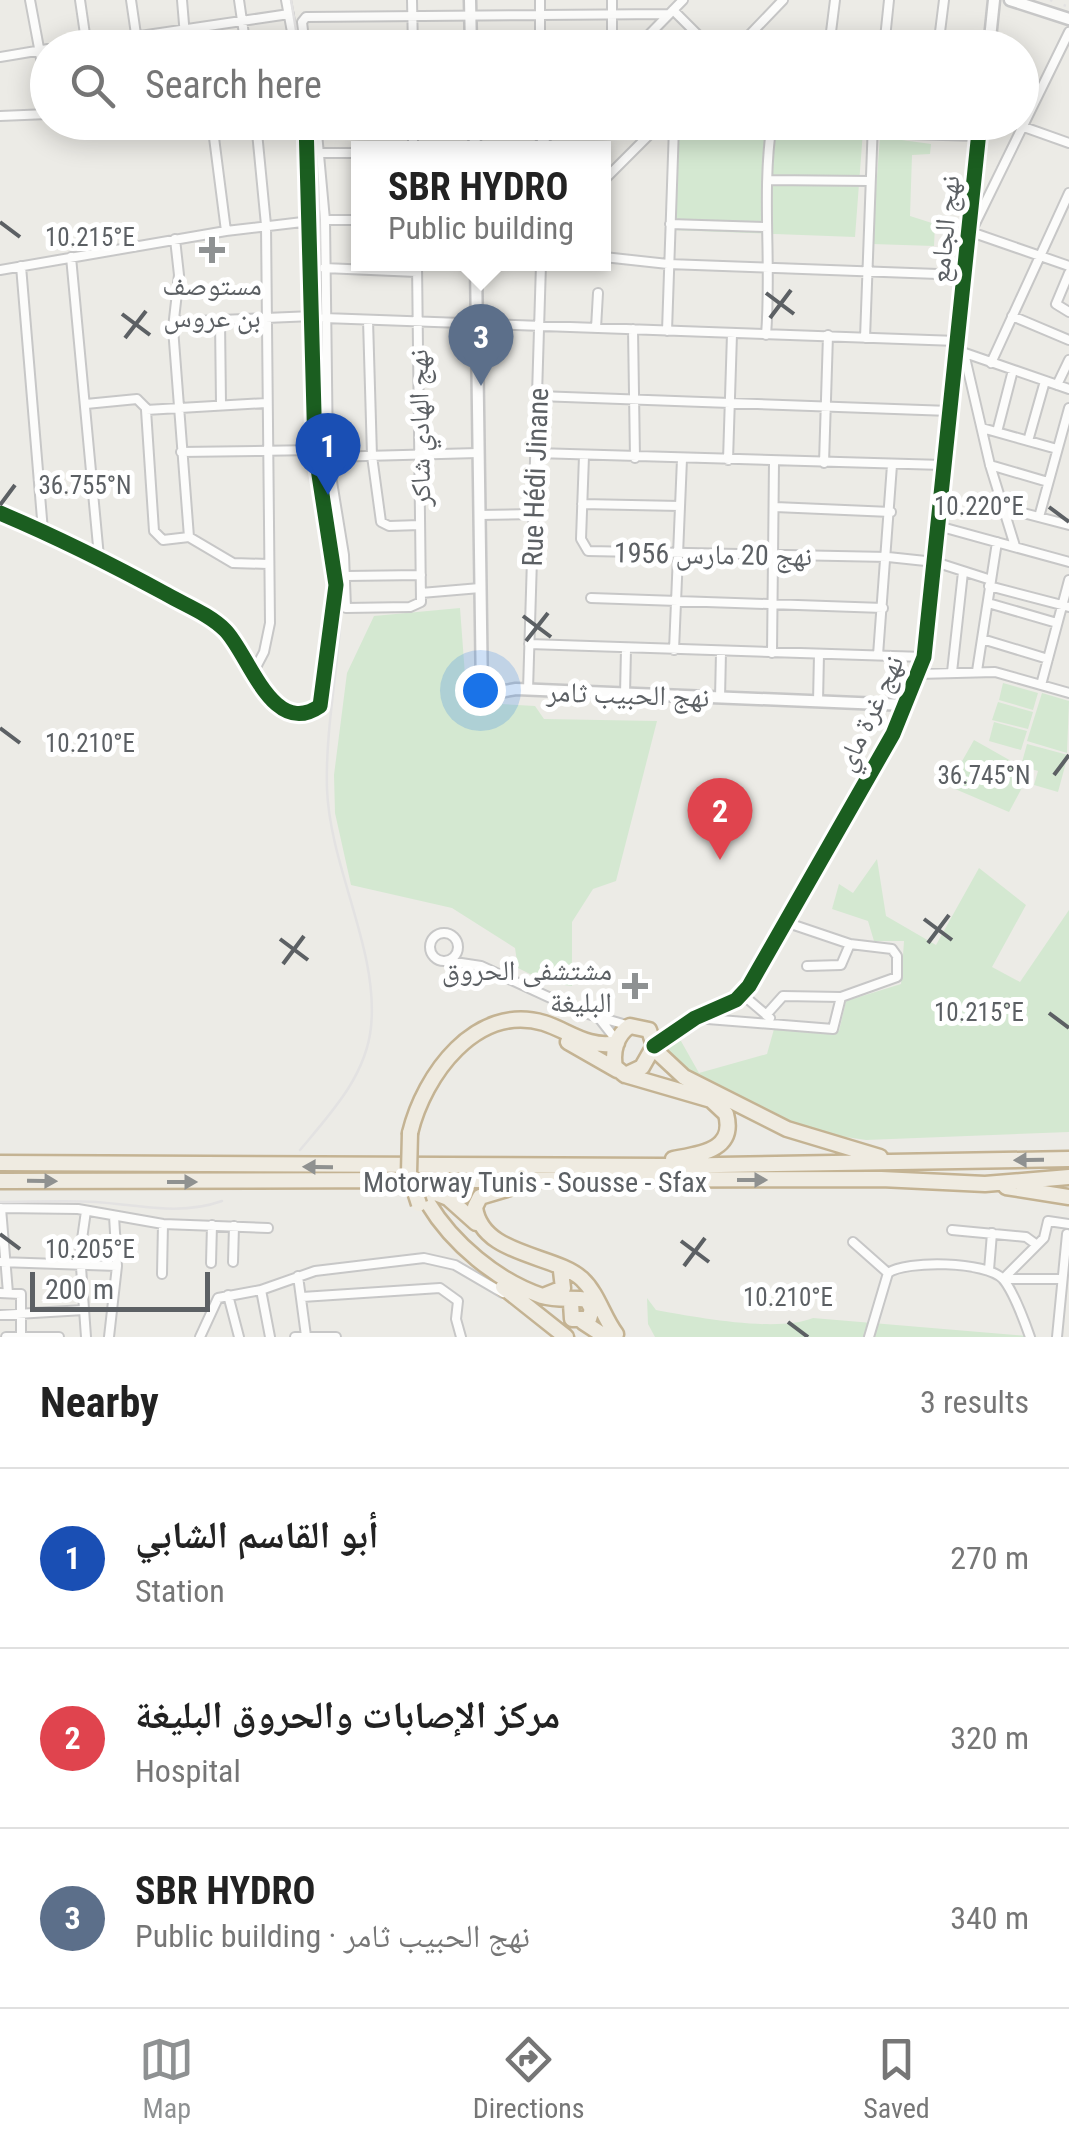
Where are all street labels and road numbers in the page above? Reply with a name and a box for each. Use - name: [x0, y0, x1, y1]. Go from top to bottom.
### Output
- street label: نهج الجامع: [922, 174, 968, 285]
- street label: نهج الهادي شاكر: [402, 349, 444, 508]
- street label: Rue Hédi Jinane: [516, 387, 555, 567]
- street label: نهج 20 مارس 1956: [614, 536, 812, 574]
- street label: نهج غرة ماي: [828, 650, 916, 779]
- street label: نهج الحبيب ثامر: [545, 675, 710, 715]
- street label: Motorway Tunis - Sousse - Sfax: [363, 1166, 707, 1199]

